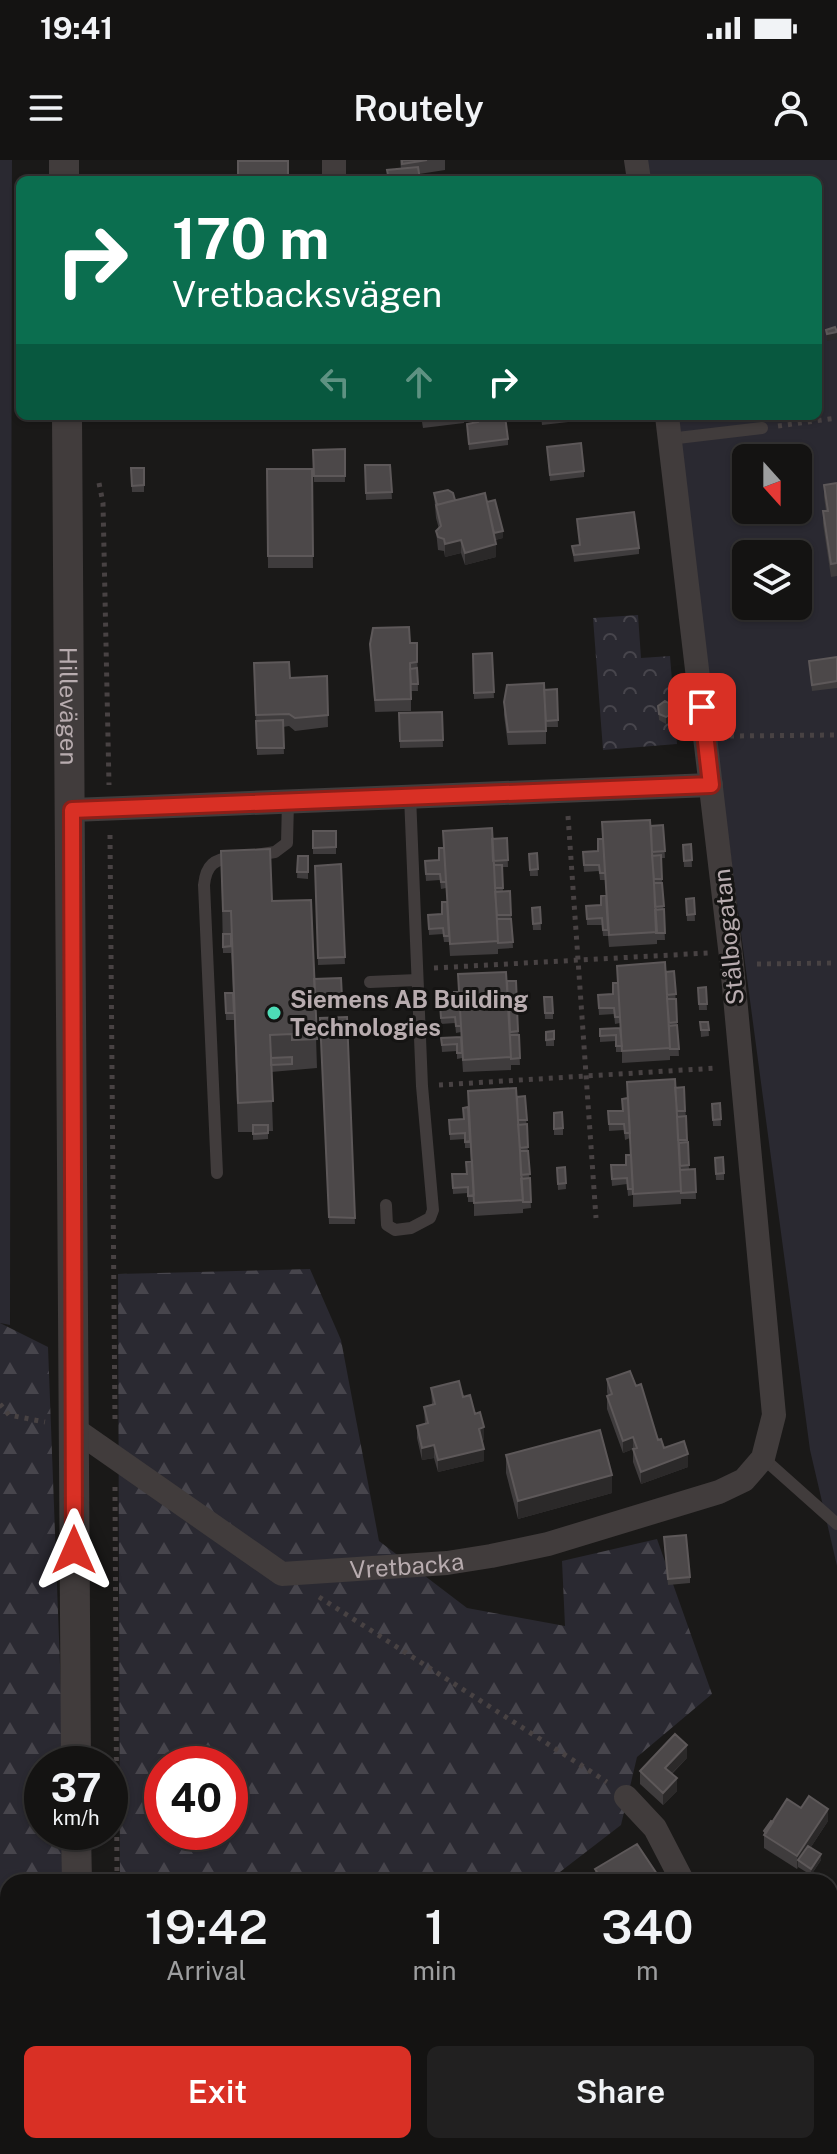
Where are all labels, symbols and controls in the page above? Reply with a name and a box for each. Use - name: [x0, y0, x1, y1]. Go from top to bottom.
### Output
- text: 19:41: [40, 10, 113, 46]
- icon: menu: [24, 86, 68, 130]
- icon: person: [769, 86, 813, 130]
- text: Routely: [353, 87, 484, 129]
- text: 170 m: [172, 206, 329, 272]
- icon: right: [40, 208, 144, 312]
- text: Vretbacksvägen: [172, 273, 442, 315]
- icon: left: [313, 360, 357, 404]
- icon: ahead: [397, 360, 441, 404]
- icon: right: [481, 360, 525, 404]
- north arrow: [732, 444, 812, 524]
- map controls: [732, 444, 812, 620]
- button: layers: [732, 540, 812, 620]
- street label: Hillevägen: [55, 647, 83, 765]
- pin: [668, 673, 736, 741]
- icon: arrive: [680, 685, 724, 729]
- street label: Stålbogatan: [707, 868, 749, 1006]
- place label: Siemens AB Building Technologies: [290, 985, 528, 1041]
- marker: Siemens AB Building Technologies: [265, 1004, 283, 1022]
- position arrow: [32, 1508, 116, 1592]
- street label: Vretbacka: [349, 1547, 466, 1583]
- speed limit sign: 40: [144, 1746, 248, 1850]
- text: 37: [51, 1764, 101, 1811]
- text: km/h: [52, 1806, 100, 1830]
- text: 19:42: [145, 1898, 268, 1955]
- text: 1: [424, 1898, 445, 1955]
- text: 340: [601, 1898, 693, 1955]
- text: Arrival: [166, 1955, 246, 1986]
- text: min: [412, 1955, 457, 1986]
- text: m: [636, 1955, 659, 1986]
- button: Exit: [24, 2046, 411, 2138]
- button: Share: [427, 2046, 814, 2138]

